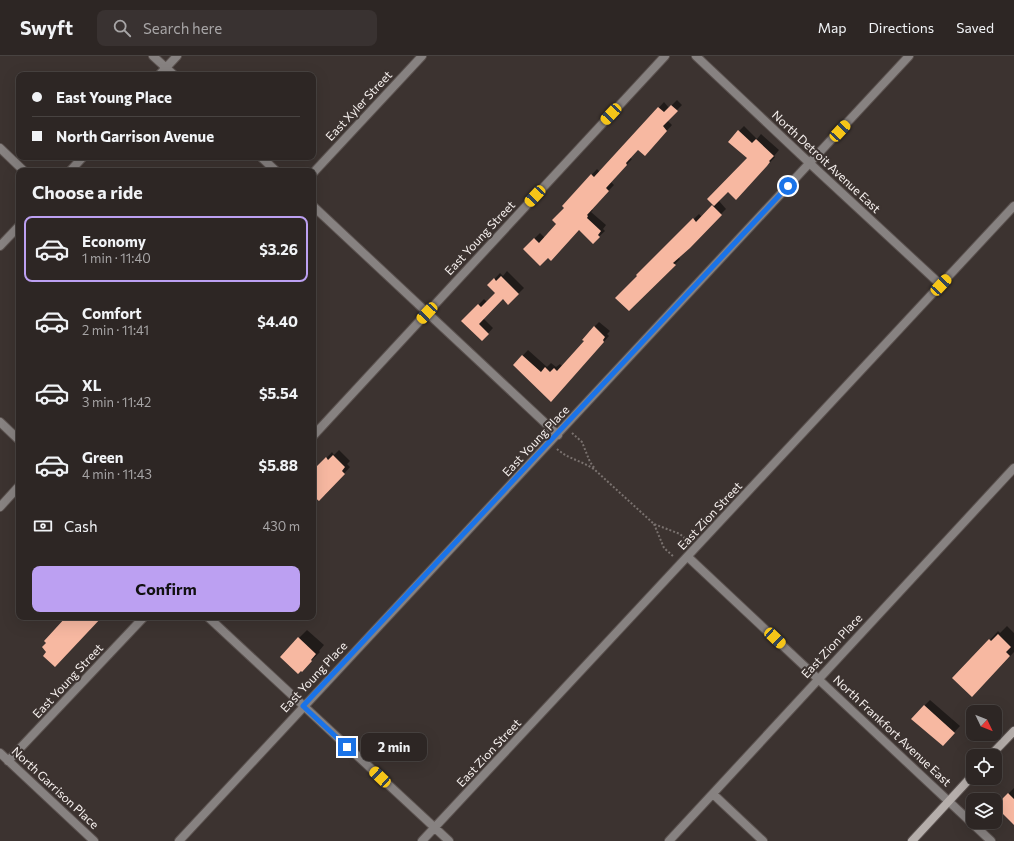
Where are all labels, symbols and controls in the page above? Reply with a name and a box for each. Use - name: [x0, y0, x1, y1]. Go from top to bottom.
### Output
- search box: [97, 10, 377, 46]
- text: Swyft: [20, 16, 73, 39]
- icon: search: [111, 17, 133, 39]
- text: Search here: [143, 19, 222, 37]
- text: Map: [818, 19, 847, 36]
- text: Directions: [869, 19, 934, 36]
- text: Saved: [956, 19, 994, 36]
- street label: East Xyler Street: [322, 67, 394, 143]
- text: East Young Place: [56, 88, 172, 106]
- car: [598, 101, 624, 127]
- street label: North Detroit Avenue East: [770, 107, 884, 215]
- car: [827, 118, 853, 144]
- text: North Garrison Avenue: [56, 127, 214, 145]
- route start: [779, 177, 797, 195]
- text: Choose a ride: [32, 181, 143, 203]
- car: [522, 183, 548, 209]
- street label: East Young Street: [441, 197, 517, 277]
- icon: car: [34, 231, 70, 267]
- text: Economy: [82, 232, 146, 250]
- text: $3.26: [259, 240, 298, 258]
- text: 1 min · 11:40: [82, 250, 151, 266]
- car: [928, 272, 954, 298]
- car: [414, 300, 440, 326]
- icon: car: [34, 303, 70, 339]
- text: Comfort: [82, 304, 142, 322]
- text: $4.40: [257, 312, 298, 330]
- text: 2 min · 11:41: [82, 322, 149, 338]
- icon: car: [34, 375, 70, 411]
- text: XL: [82, 376, 101, 394]
- text: $5.54: [259, 384, 298, 402]
- text: 3 min · 11:42: [82, 394, 151, 410]
- street label: East Young Place: [499, 402, 572, 479]
- icon: car: [34, 447, 70, 483]
- text: Green: [82, 448, 123, 466]
- text: $5.88: [259, 456, 298, 474]
- text: 4 min · 11:43: [82, 466, 152, 482]
- street label: East Zion Street: [674, 479, 744, 552]
- icon: cash: [32, 515, 54, 537]
- text: Cash: [64, 517, 98, 535]
- text: 430 m: [262, 518, 300, 534]
- button: Confirm: [32, 566, 300, 612]
- street label: East Zion Place: [798, 610, 865, 680]
- car: [762, 625, 788, 651]
- street label: East Young Place: [277, 638, 350, 715]
- street label: East Young Street: [29, 640, 105, 720]
- street label: North Frankfort Avenue East: [831, 672, 954, 789]
- north arrow: [966, 705, 1002, 741]
- map controls: [966, 705, 1002, 829]
- street label: East Zion Street: [453, 716, 523, 789]
- callout: 2 min: [361, 733, 427, 761]
- route end: [338, 738, 356, 756]
- text: 2 min: [378, 739, 410, 755]
- street label: North Garrison Place: [9, 743, 102, 831]
- button: locate: [966, 749, 1002, 785]
- car: [367, 764, 393, 790]
- button: layers: [966, 793, 1002, 829]

